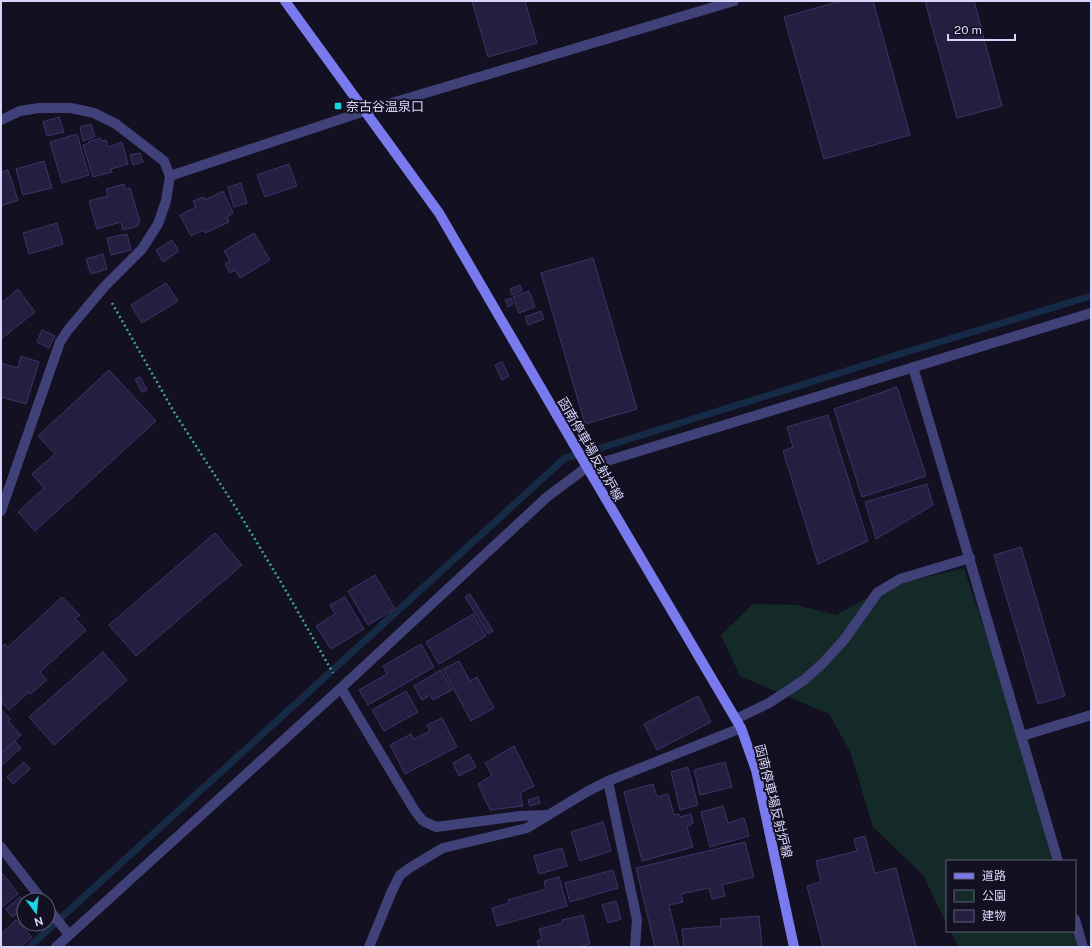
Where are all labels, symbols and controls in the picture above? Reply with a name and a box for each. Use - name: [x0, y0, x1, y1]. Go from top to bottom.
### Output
- scale bar: [948, 16, 1015, 42]
- text: 20 m: [954, 23, 982, 37]
- place label: 奈古谷温泉口: [346, 99, 424, 114]
- marker: 奈古谷温泉口: [333, 101, 343, 111]
- street label: 函南停車場反射炉線: [555, 395, 626, 504]
- street label: 函南停車場反射炉線: [752, 743, 795, 860]
- legend: [946, 860, 1076, 932]
- text: 道路: [982, 869, 1006, 883]
- text: 公園: [982, 889, 1006, 903]
- north arrow: [16, 892, 56, 932]
- text: 建物: [982, 909, 1006, 923]
- text: N: [33, 915, 45, 929]

